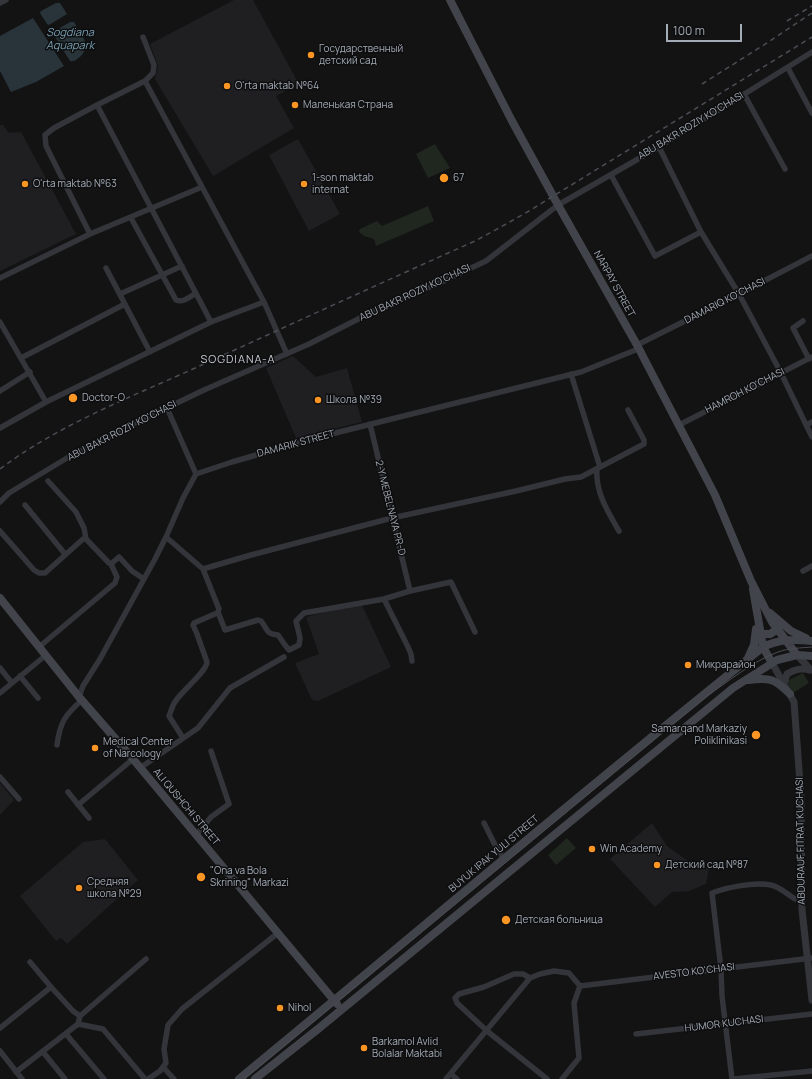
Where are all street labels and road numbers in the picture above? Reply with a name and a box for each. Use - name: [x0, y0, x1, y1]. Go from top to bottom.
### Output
- street label: ABU BAKR ROZIY KO'CHASI: [636, 90, 746, 162]
- street label: NARPAY STREET: [591, 249, 637, 319]
- street label: ABU BAKR ROZIY KO'CHASI: [358, 262, 472, 324]
- street label: DAMARIQ KO'CHASI: [683, 275, 767, 327]
- street label: HAMROH KO'CHASI: [703, 366, 787, 416]
- street label: ABU BAKR ROZIY KO'CHASI: [65, 398, 179, 464]
- street label: DAMARIK STREET: [256, 428, 336, 460]
- street label: 2-Y MEBEL'NAYA PR-D: [372, 459, 408, 557]
- street label: ALI QUSHCHI STREET: [150, 766, 222, 848]
- street label: ABDURAUF FITRAT KUCHASI: [794, 777, 808, 905]
- street label: BUYUK IPAK YULI STREET: [447, 813, 541, 895]
- street label: AVESTO KO'CHASI: [653, 961, 735, 983]
- street label: HUMOR KUCHASI: [684, 1013, 764, 1035]

